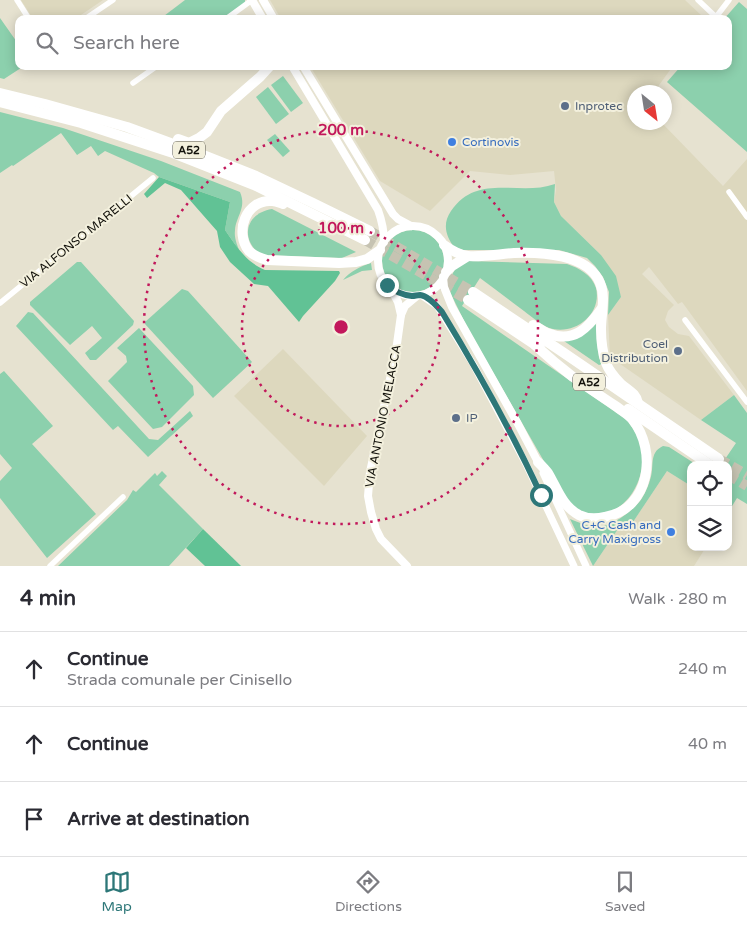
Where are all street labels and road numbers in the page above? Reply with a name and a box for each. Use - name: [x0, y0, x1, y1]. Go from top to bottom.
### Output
- road number: A52: [173, 142, 205, 158]
- street label: VIA ALFONSO MARELLI: [17, 191, 135, 291]
- street label: VIA ANTONIO MELACCA: [362, 343, 404, 489]
- road number: A52: [573, 374, 605, 391]

